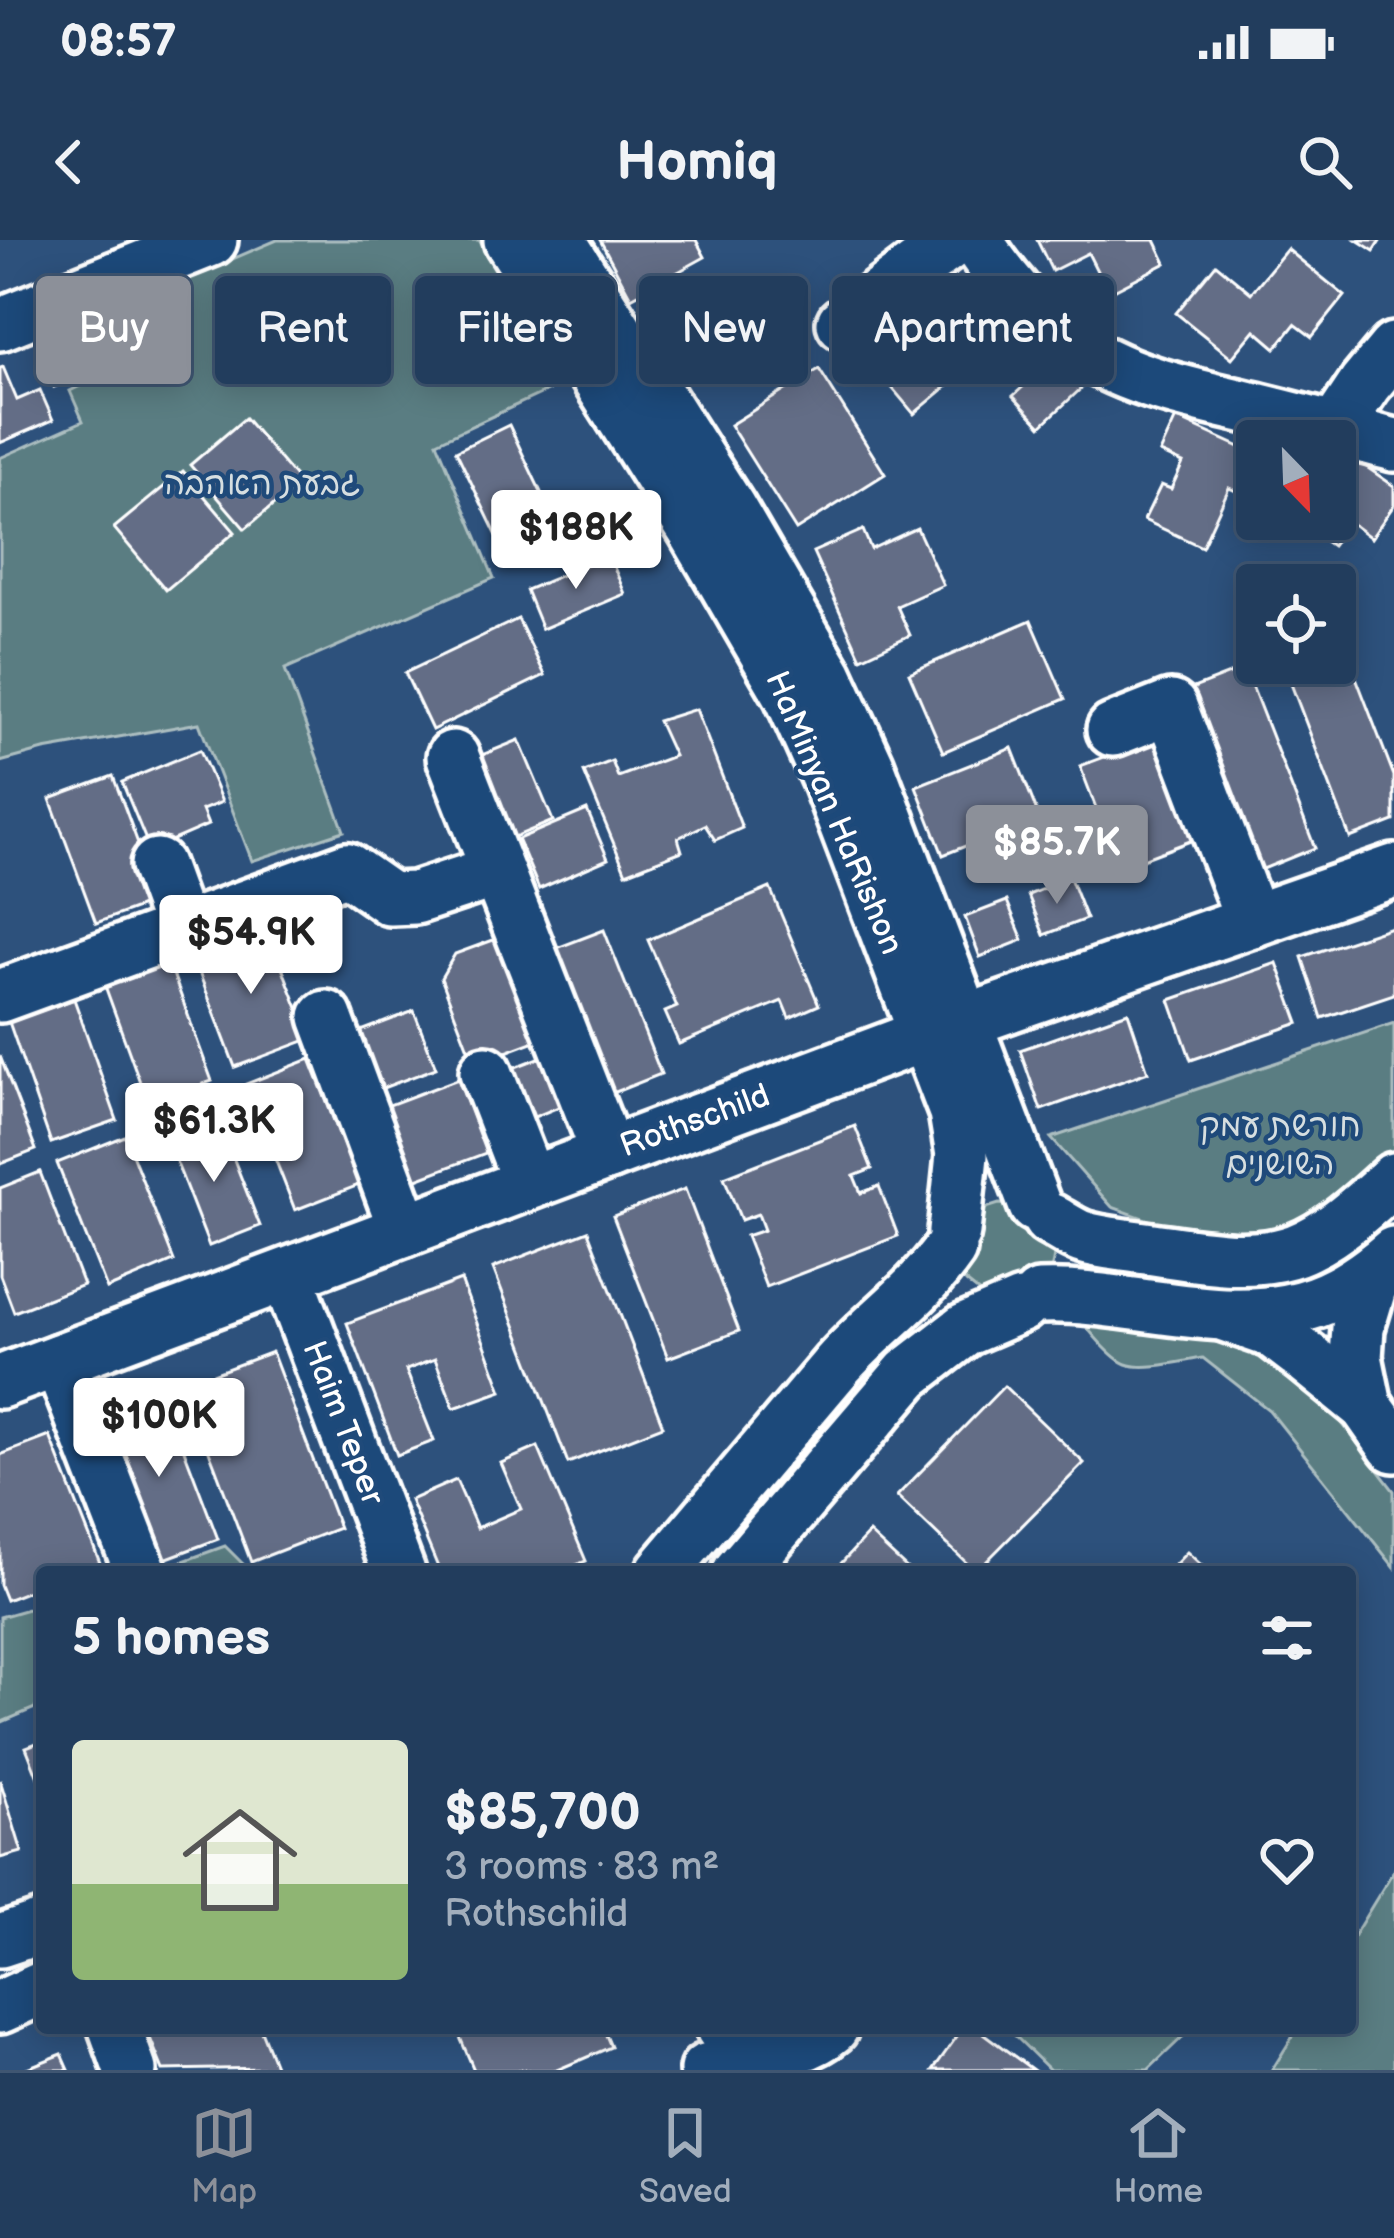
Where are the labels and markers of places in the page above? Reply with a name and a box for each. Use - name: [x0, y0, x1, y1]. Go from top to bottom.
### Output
- pin: $188K: [492, 490, 660, 592]
- pin: $85.7K: [959, 805, 1155, 907]
- pin: $54.9K: [153, 895, 349, 997]
- pin: $61.3K: [116, 1083, 312, 1185]
- pin: $100K: [75, 1378, 243, 1480]

